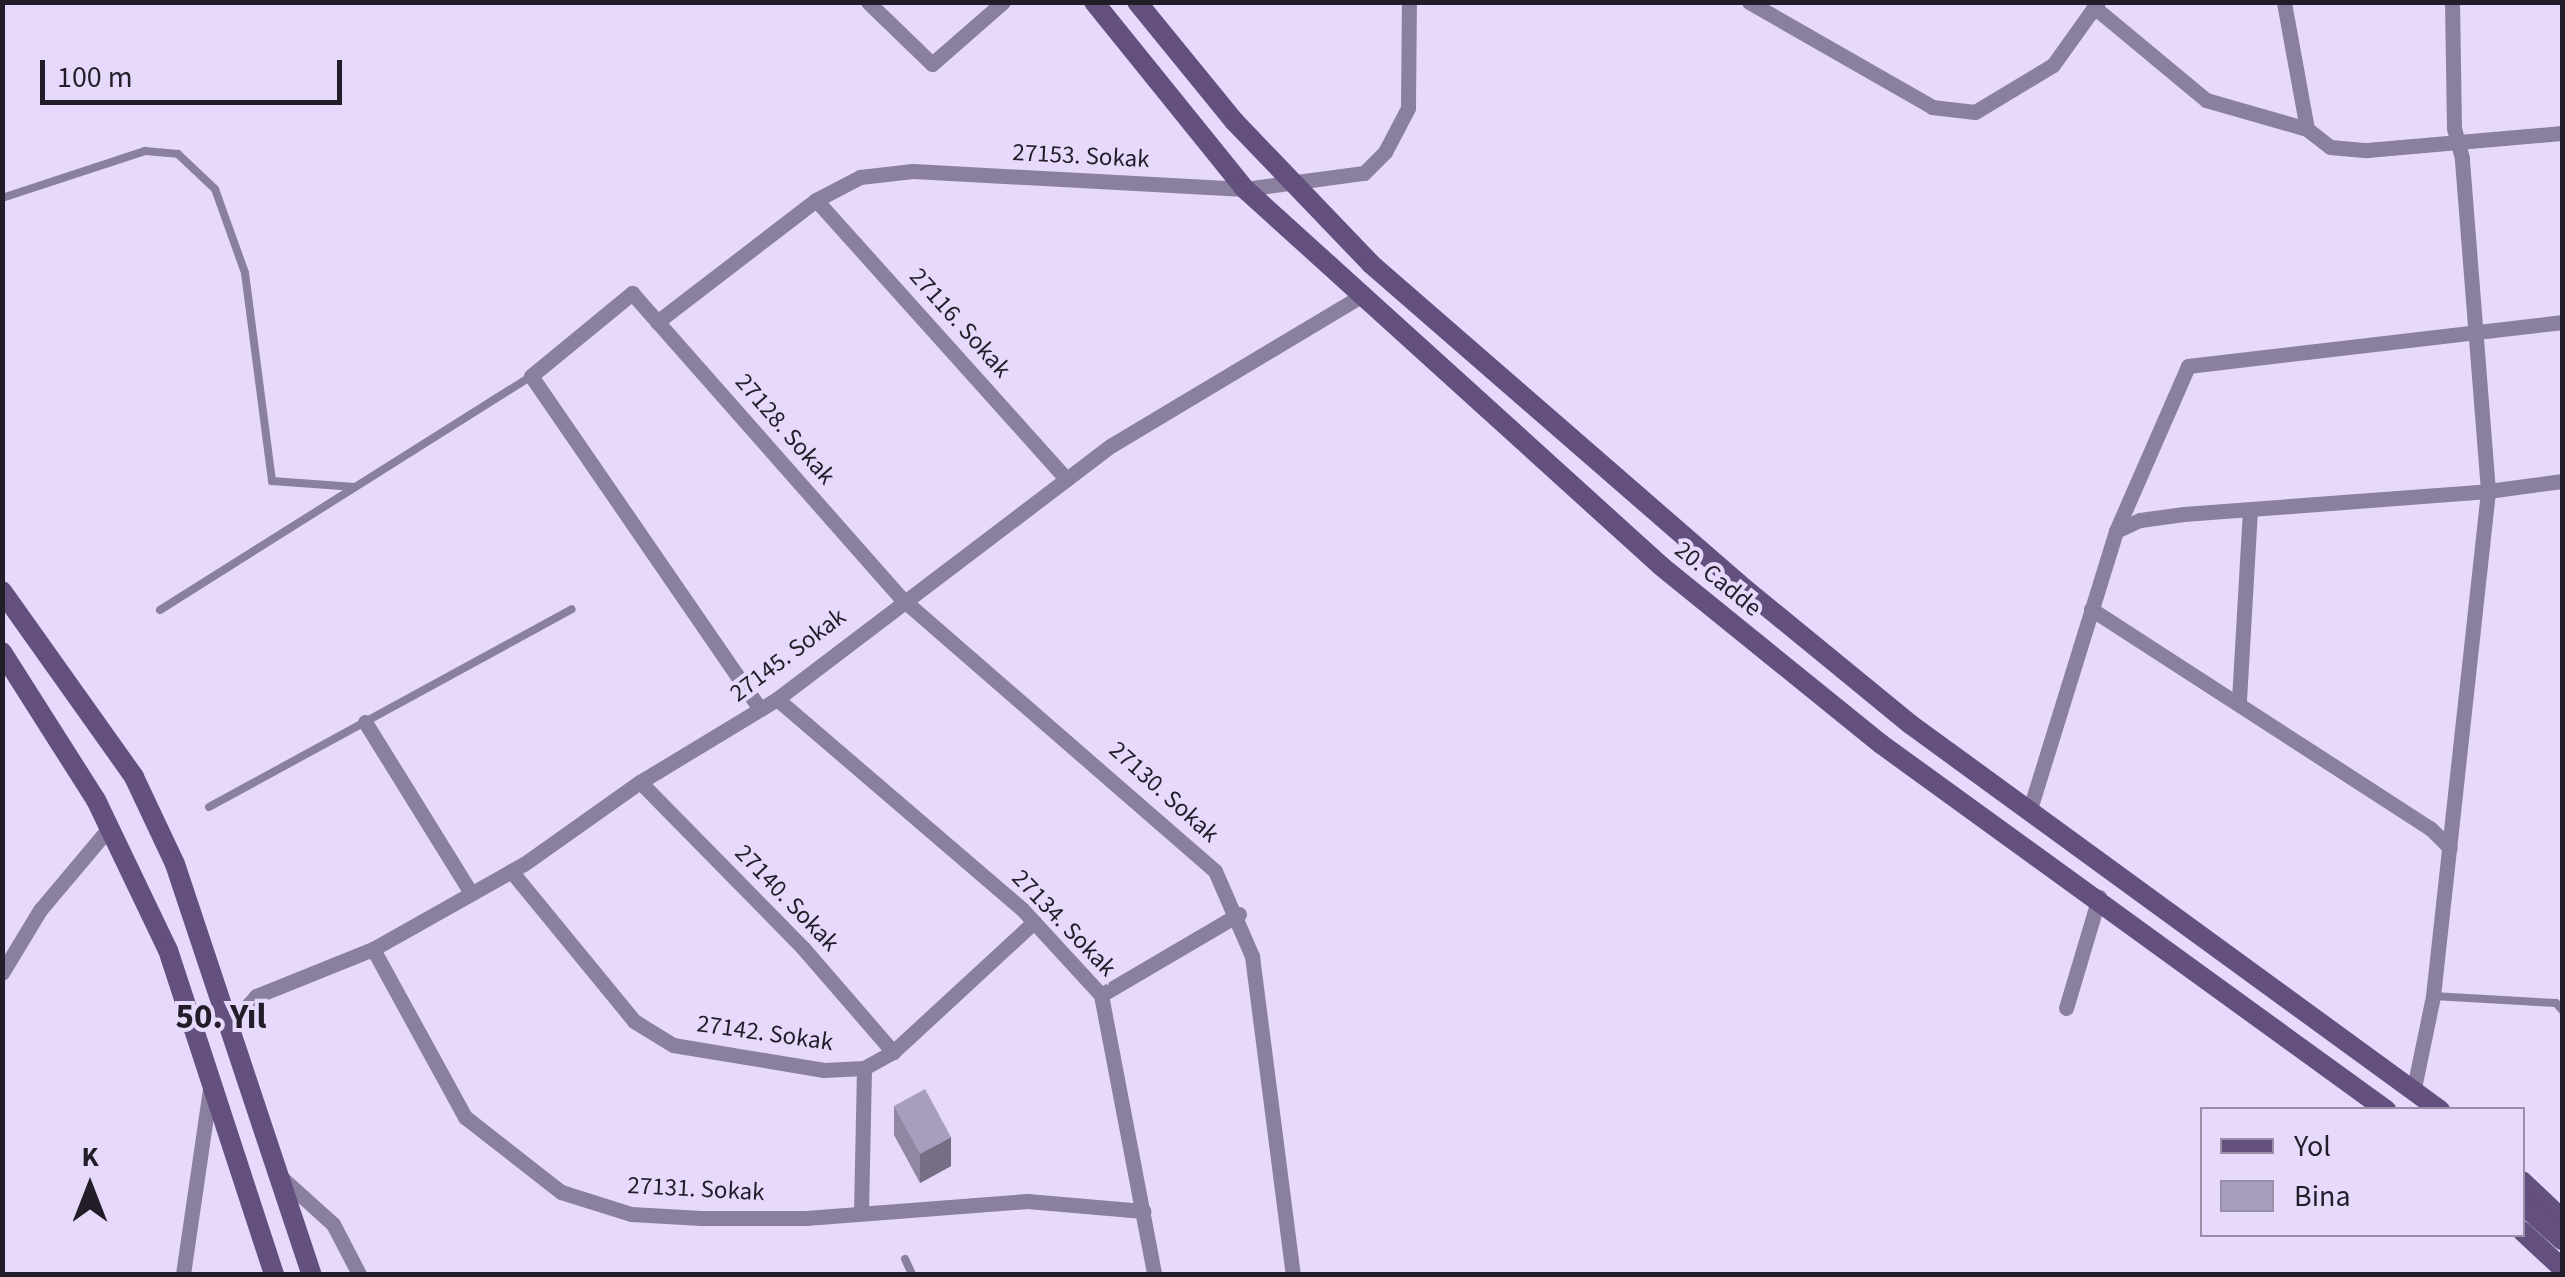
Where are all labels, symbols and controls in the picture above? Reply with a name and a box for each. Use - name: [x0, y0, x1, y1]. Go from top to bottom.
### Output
- scale bar: [45, 40, 348, 102]
- text: 100 m: [57, 56, 133, 99]
- street label: 27153. Sokak: [1012, 137, 1150, 175]
- street label: 27116. Sokak: [903, 262, 1017, 384]
- street label: 27128. Sokak: [729, 367, 841, 491]
- street label: 20. Cadde: [1668, 535, 1768, 623]
- street label: 27145. Sokak: [724, 602, 852, 708]
- street label: 27130. Sokak: [1103, 735, 1225, 849]
- street label: 27140. Sokak: [729, 838, 845, 958]
- street label: 27134. Sokak: [1006, 863, 1122, 983]
- district label: 50. Yıl: [175, 996, 267, 1038]
- street label: 27142. Sokak: [695, 1009, 835, 1057]
- legend: [2200, 1107, 2525, 1237]
- text: Yol: [2294, 1125, 2331, 1168]
- north arrow: [40, 1137, 140, 1237]
- text: K: [81, 1137, 99, 1177]
- street label: 27131. Sokak: [627, 1170, 765, 1208]
- text: Bina: [2294, 1175, 2351, 1218]

